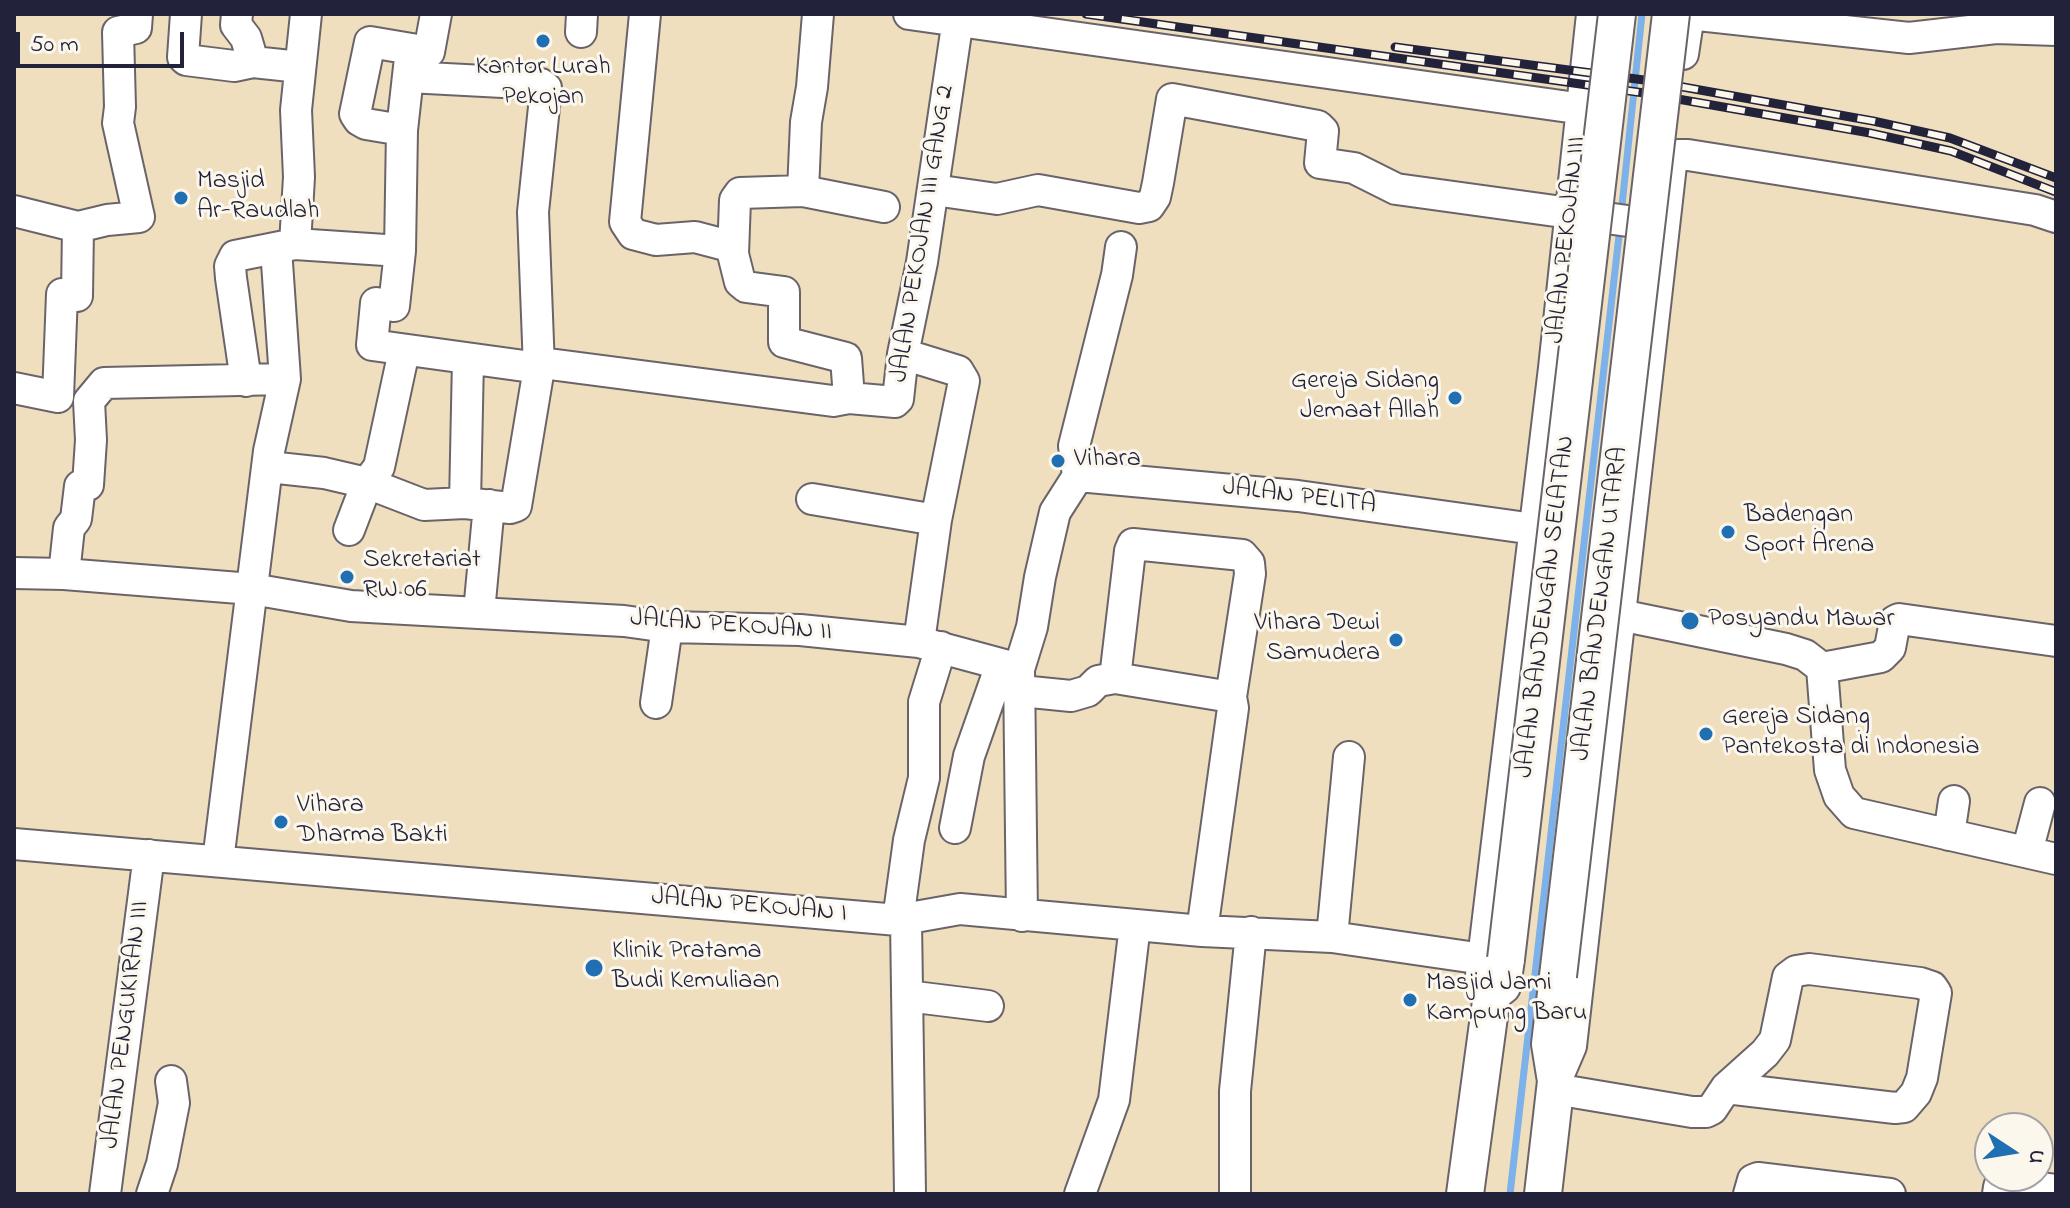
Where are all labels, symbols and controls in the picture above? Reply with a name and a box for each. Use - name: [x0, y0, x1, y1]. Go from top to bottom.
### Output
- scale bar: [20, 16, 188, 66]
- text: 50 m: [30, 28, 79, 63]
- marker: Kantor Lurah Pekojan: [534, 32, 552, 50]
- place label: Kantor Lurah Pekojan: [475, 53, 611, 114]
- street label: JALAN PEKOJAN III GANG 2: [885, 83, 963, 385]
- street label: JALAN PEKOJAN III: [1542, 135, 1594, 345]
- place label: Masjid Ar-Raudlah: [197, 167, 319, 228]
- marker: Masjid Ar-Raudlah: [172, 189, 190, 207]
- place label: Gereja Sidang Jemaat Allah: [1291, 367, 1439, 428]
- marker: Gereja Sidang Jemaat Allah: [1446, 389, 1464, 407]
- street label: JALAN BANDENGAN SELATAN: [1511, 434, 1583, 780]
- place label: Vihara: [1074, 445, 1141, 477]
- street label: JALAN BANDENGAN UTARA: [1567, 445, 1637, 763]
- marker: Vihara: [1049, 452, 1067, 470]
- street label: JALAN PELITA: [1221, 473, 1377, 523]
- place label: Badengan Sport Arena: [1744, 501, 1874, 562]
- marker: Badengan Sport Arena: [1719, 523, 1737, 541]
- place label: Sekretariat RW 06: [363, 546, 481, 608]
- marker: Sekretariat RW 06: [338, 568, 356, 586]
- street label: JALAN PEKOJAN II: [629, 604, 833, 650]
- place label: Posyandu Mawar: [1708, 605, 1894, 637]
- place label: Vihara Dewi Samudera: [1254, 609, 1380, 670]
- marker: Posyandu Mawar: [1679, 610, 1701, 632]
- marker: Vihara Dewi Samudera: [1387, 631, 1405, 649]
- place label: Gereja Sidang Pantekosta di Indonesia: [1722, 703, 1979, 764]
- marker: Gereja Sidang Pantekosta di Indonesia: [1697, 725, 1715, 743]
- place label: Vihara Dharma Bakti: [297, 791, 448, 852]
- marker: Vihara Dharma Bakti: [272, 813, 290, 831]
- street label: JALAN PEKOJAN I: [650, 883, 848, 931]
- street label: JALAN PENGUKIRAN III: [96, 899, 158, 1151]
- place label: Klinik Pratama Budi Kemuliaan: [612, 937, 779, 998]
- marker: Klinik Pratama Budi Kemuliaan: [583, 957, 605, 979]
- place label: Masjid Jami Kampung Baru: [1426, 969, 1587, 1030]
- marker: Masjid Jami Kampung Baru: [1401, 991, 1419, 1009]
- north arrow: [1974, 1112, 2054, 1192]
- text: U: [2018, 1146, 2053, 1167]

